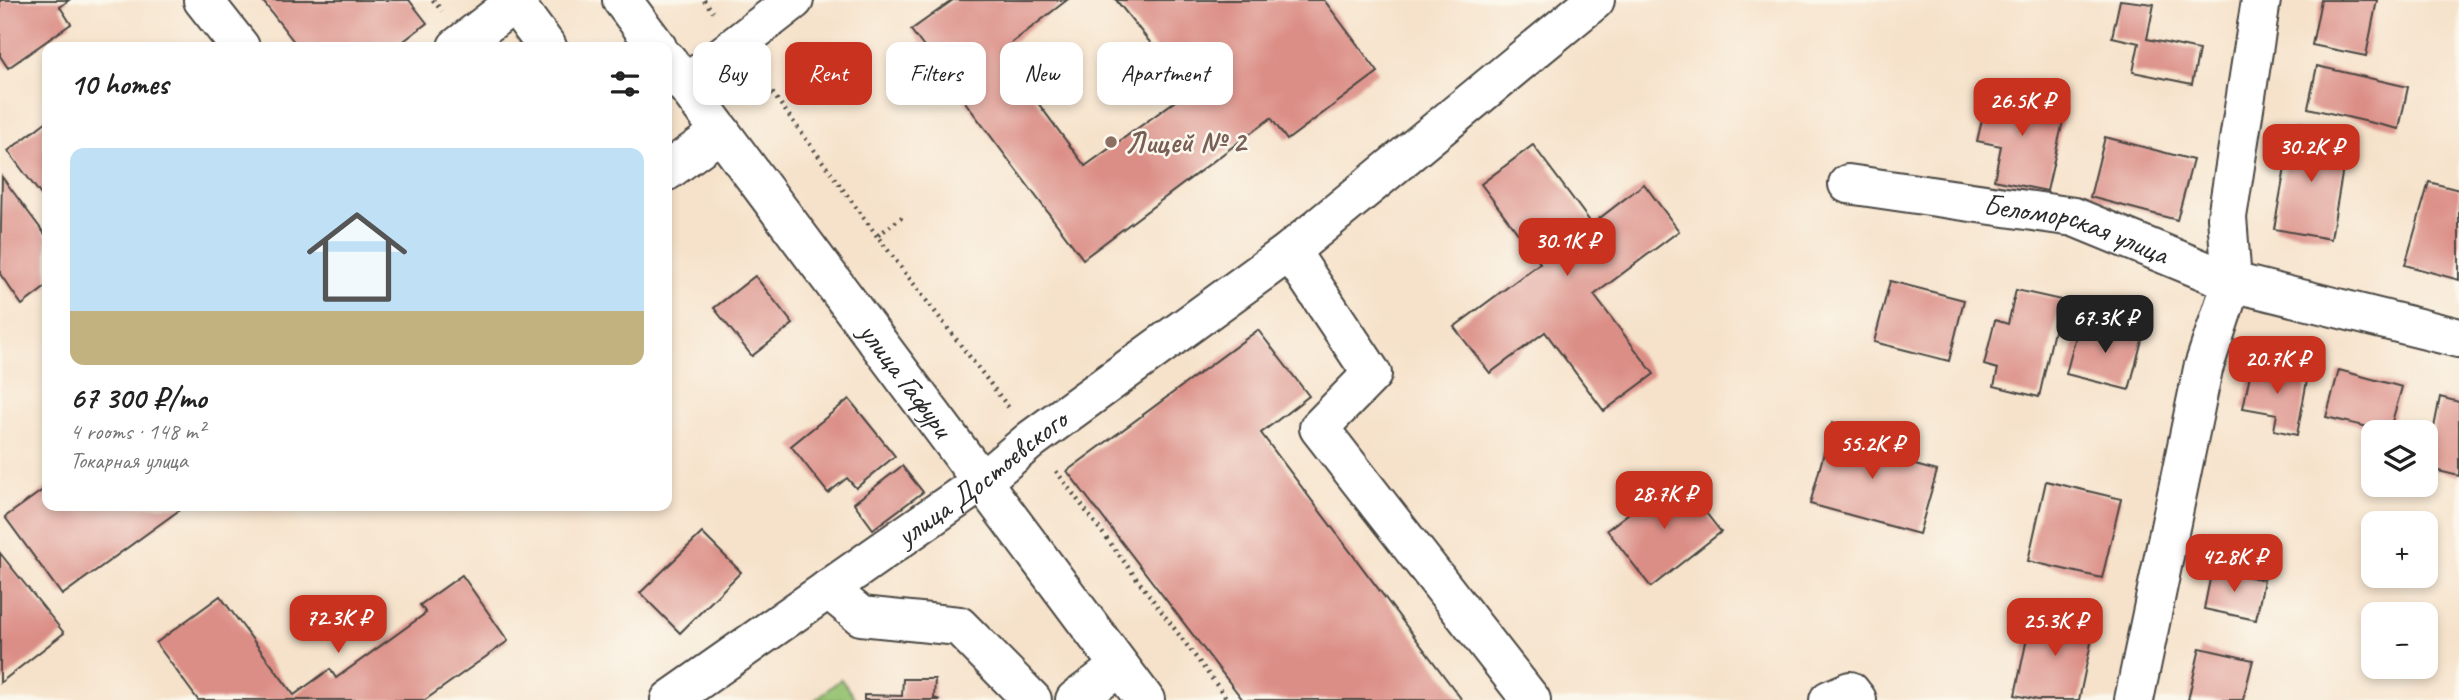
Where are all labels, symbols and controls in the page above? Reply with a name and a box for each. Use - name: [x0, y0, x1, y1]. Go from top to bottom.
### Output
- chip: Buy: [693, 42, 771, 105]
- chip: Rent: [785, 42, 872, 105]
- chip: Filters: [886, 42, 986, 105]
- chip: New: [1000, 42, 1083, 105]
- chip: Apartment: [1097, 42, 1233, 105]
- text: 10 homes: [70, 65, 168, 103]
- icon: filters: [606, 65, 644, 103]
- pin: 26.5K ₽: [1957, 78, 2087, 138]
- text: 26.5K ₽: [1990, 86, 2054, 115]
- place label: Лицей № 2: [1125, 123, 1248, 161]
- pin: 30.2K ₽: [2246, 124, 2376, 184]
- text: 30.2K ₽: [2279, 132, 2343, 161]
- marker: Лицей № 2: [1103, 134, 1119, 150]
- street label: Беломорская улица: [1981, 185, 2176, 274]
- icon: home: [294, 194, 420, 320]
- pin: 30.1K ₽: [1502, 218, 1632, 278]
- text: 30.1K ₽: [1535, 226, 1599, 255]
- pin: 67.3K ₽: [2040, 296, 2170, 355]
- text: 67.3K ₽: [2072, 303, 2138, 332]
- street label: улица Гафури: [849, 313, 962, 446]
- pin: 20.7K ₽: [2212, 336, 2342, 396]
- text: 20.7K ₽: [2245, 344, 2309, 373]
- text: 67 300 ₽/mo: [70, 379, 206, 417]
- street label: улица Достоевского: [887, 399, 1077, 556]
- text: 4 rooms · 148 m²: [70, 417, 205, 446]
- map controls: [2361, 420, 2438, 679]
- button: layers: [2361, 420, 2438, 497]
- pin: 55.2K ₽: [1807, 421, 1937, 481]
- text: 55.2K ₽: [1840, 429, 1904, 458]
- text: Токарная улица: [70, 446, 188, 475]
- pin: 28.7K ₽: [1599, 472, 1729, 531]
- text: 28.7K ₽: [1632, 479, 1696, 508]
- button: +: [2361, 511, 2438, 588]
- pin: 42.8K ₽: [2169, 534, 2299, 594]
- text: 42.8K ₽: [2202, 542, 2266, 571]
- pin: 72.3K ₽: [273, 596, 403, 655]
- pin: 25.3K ₽: [1990, 598, 2120, 658]
- button: −: [2361, 602, 2438, 679]
- text: 72.3K ₽: [306, 603, 370, 632]
- text: 25.3K ₽: [2023, 606, 2087, 635]

